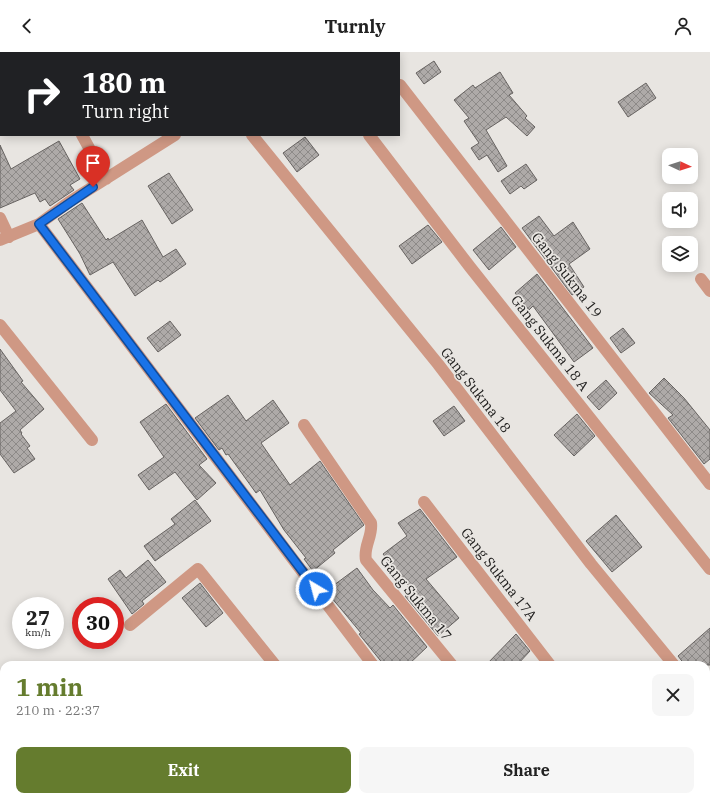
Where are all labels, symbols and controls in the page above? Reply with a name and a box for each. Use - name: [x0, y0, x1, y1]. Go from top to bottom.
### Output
- icon: back: [16, 15, 38, 37]
- text: Turnly: [324, 15, 386, 38]
- icon: person: [672, 15, 694, 37]
- text: 180 m: [82, 64, 166, 101]
- icon: right: [16, 68, 68, 120]
- text: Turn right: [82, 100, 169, 123]
- pin: [76, 146, 110, 187]
- north arrow: [662, 148, 698, 184]
- map controls: [662, 148, 698, 272]
- icon: arrive: [82, 152, 104, 174]
- button: sound: [662, 192, 698, 228]
- street label: Gang Sukma 19: [528, 229, 606, 321]
- button: layers: [662, 236, 698, 272]
- street label: Gang Sukma 18 A: [507, 291, 593, 395]
- street label: Gang Sukma 18: [437, 344, 515, 436]
- street label: Gang Sukma 17A: [457, 524, 541, 625]
- street label: Gang Sukma 17: [376, 552, 456, 644]
- position arrow: [295, 568, 337, 610]
- speed limit sign: 30: [72, 597, 124, 649]
- text: 27: [26, 604, 50, 631]
- text: km/h: [25, 626, 51, 639]
- text: 1 min: [16, 671, 83, 703]
- button: close: [652, 674, 694, 716]
- text: 210 m · 22:37: [16, 702, 100, 719]
- button: Exit: [16, 747, 351, 793]
- button: Share: [359, 747, 694, 793]

